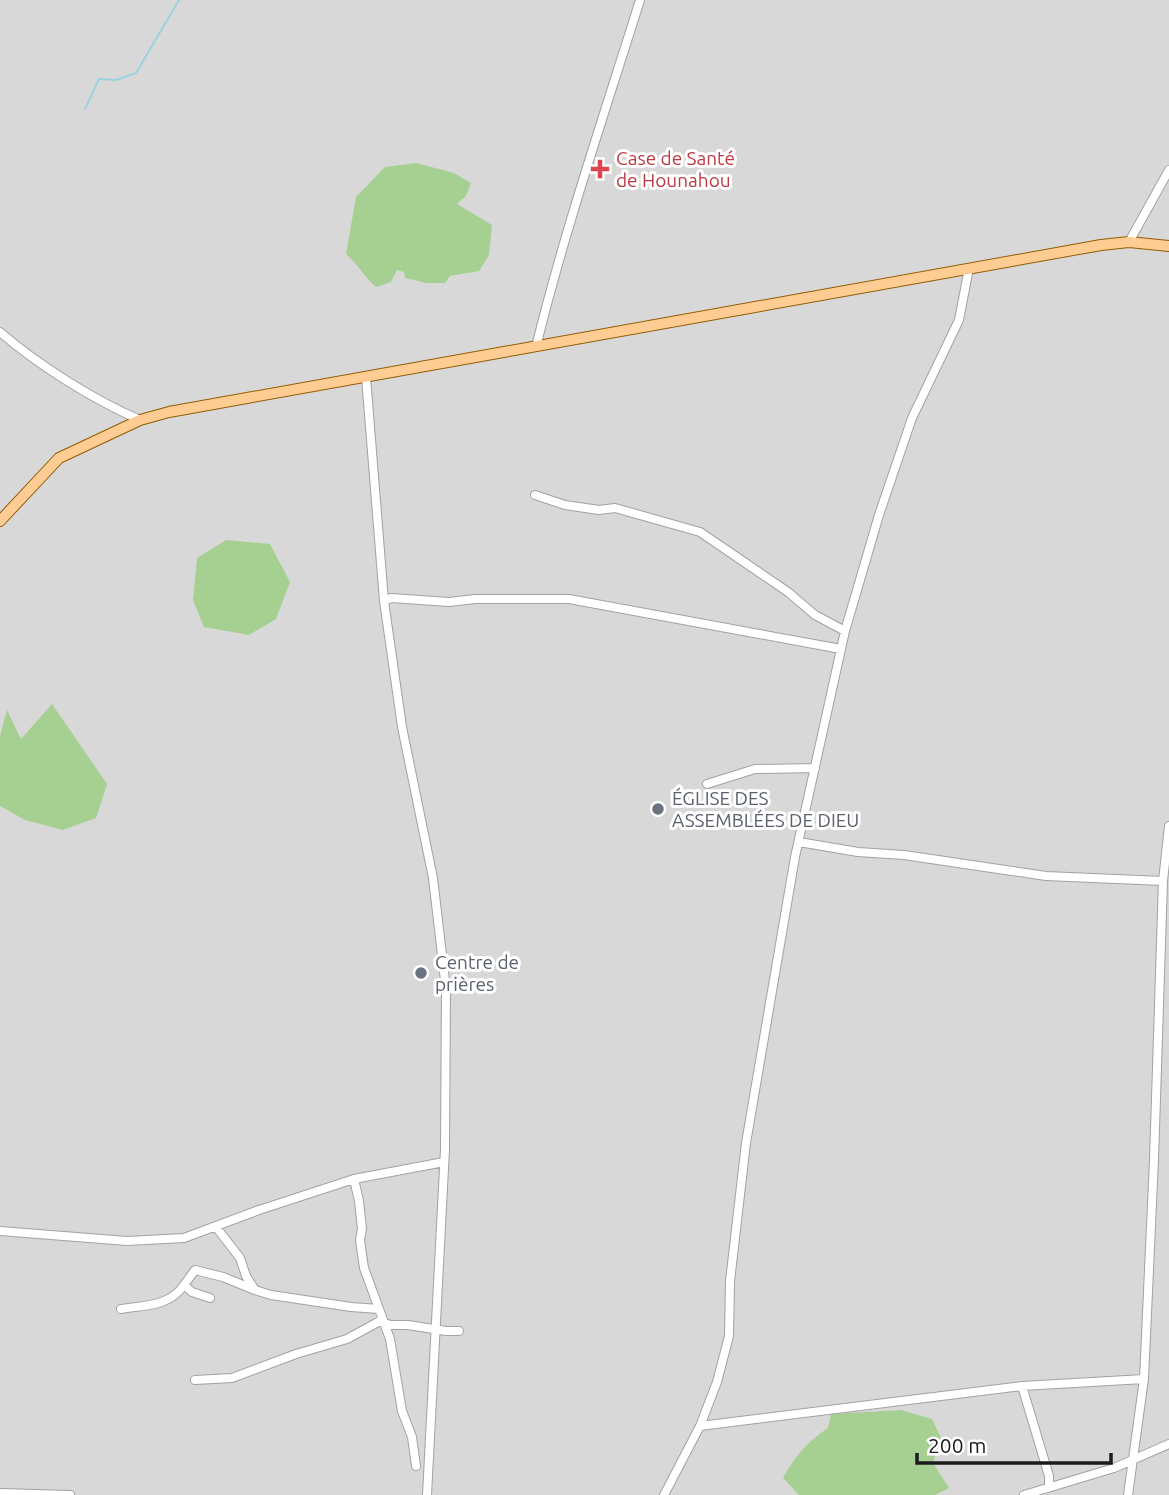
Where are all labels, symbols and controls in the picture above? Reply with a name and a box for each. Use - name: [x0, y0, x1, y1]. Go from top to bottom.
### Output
- place label: Case de Santé de Hounahou: [616, 147, 735, 191]
- marker: Case de Santé de Hounahou: [590, 159, 610, 179]
- place label: ÉGLISE DES ASSEMBLÉES DE DIEU: [672, 787, 859, 831]
- marker: ÉGLISE DES ASSEMBLÉES DE DIEU: [650, 801, 666, 817]
- place label: Centre de prières: [435, 951, 519, 995]
- marker: Centre de prières: [413, 965, 429, 981]
- scale bar: [917, 1422, 1111, 1466]
- text: 200 m: [928, 1433, 986, 1457]

